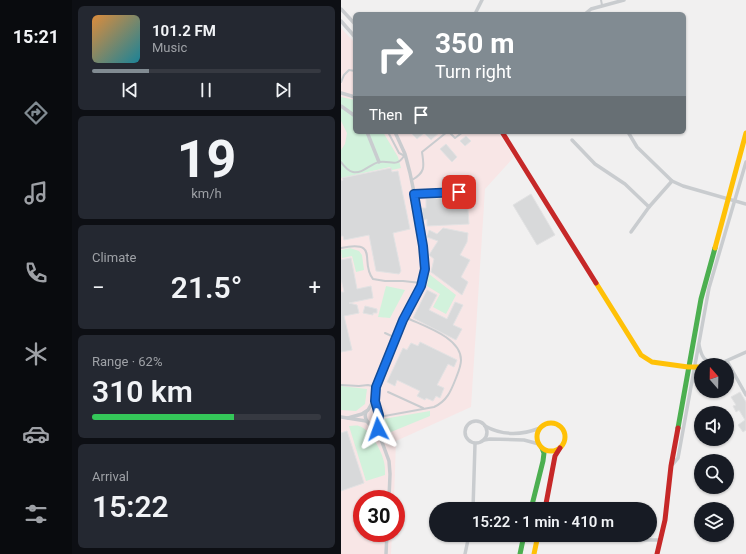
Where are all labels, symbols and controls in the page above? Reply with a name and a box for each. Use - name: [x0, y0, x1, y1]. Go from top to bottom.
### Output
- text: 101.2 FM: [152, 22, 216, 40]
- text: 15:21: [13, 26, 59, 47]
- text: 350 m: [435, 27, 514, 60]
- icon: right: [369, 28, 421, 80]
- text: Music: [152, 40, 187, 55]
- text: Turn right: [435, 61, 512, 82]
- icon: previous: [119, 79, 141, 101]
- icon: pause: [195, 79, 217, 101]
- icon: next: [272, 79, 294, 101]
- icon: directions: [22, 99, 50, 127]
- icon: arrive: [410, 104, 432, 126]
- text: Then: [369, 106, 402, 124]
- text: 19: [177, 129, 236, 190]
- pin: [442, 175, 476, 209]
- icon: music: [22, 179, 50, 207]
- icon: arrive: [448, 181, 470, 203]
- text: km/h: [191, 186, 222, 201]
- text: Climate: [92, 250, 136, 265]
- icon: phone: [22, 259, 50, 287]
- text: 21.5°: [171, 270, 242, 305]
- text: −: [92, 275, 105, 300]
- text: +: [309, 275, 321, 300]
- icon: climate: [22, 340, 50, 368]
- text: Range · 62%: [92, 354, 162, 369]
- north arrow: [694, 358, 734, 398]
- map controls: [694, 358, 734, 542]
- text: 310 km: [92, 374, 193, 409]
- button: sound: [694, 406, 734, 446]
- position arrow: [357, 408, 399, 450]
- icon: car: [22, 420, 50, 448]
- button: search: [694, 454, 734, 494]
- text: Arrival: [92, 469, 129, 484]
- text: 15:22: [92, 489, 169, 524]
- speed limit sign: 30: [353, 490, 405, 542]
- icon: filters: [22, 500, 50, 528]
- button: layers: [694, 502, 734, 542]
- text: 15:22 · 1 min · 410 m: [472, 513, 614, 531]

